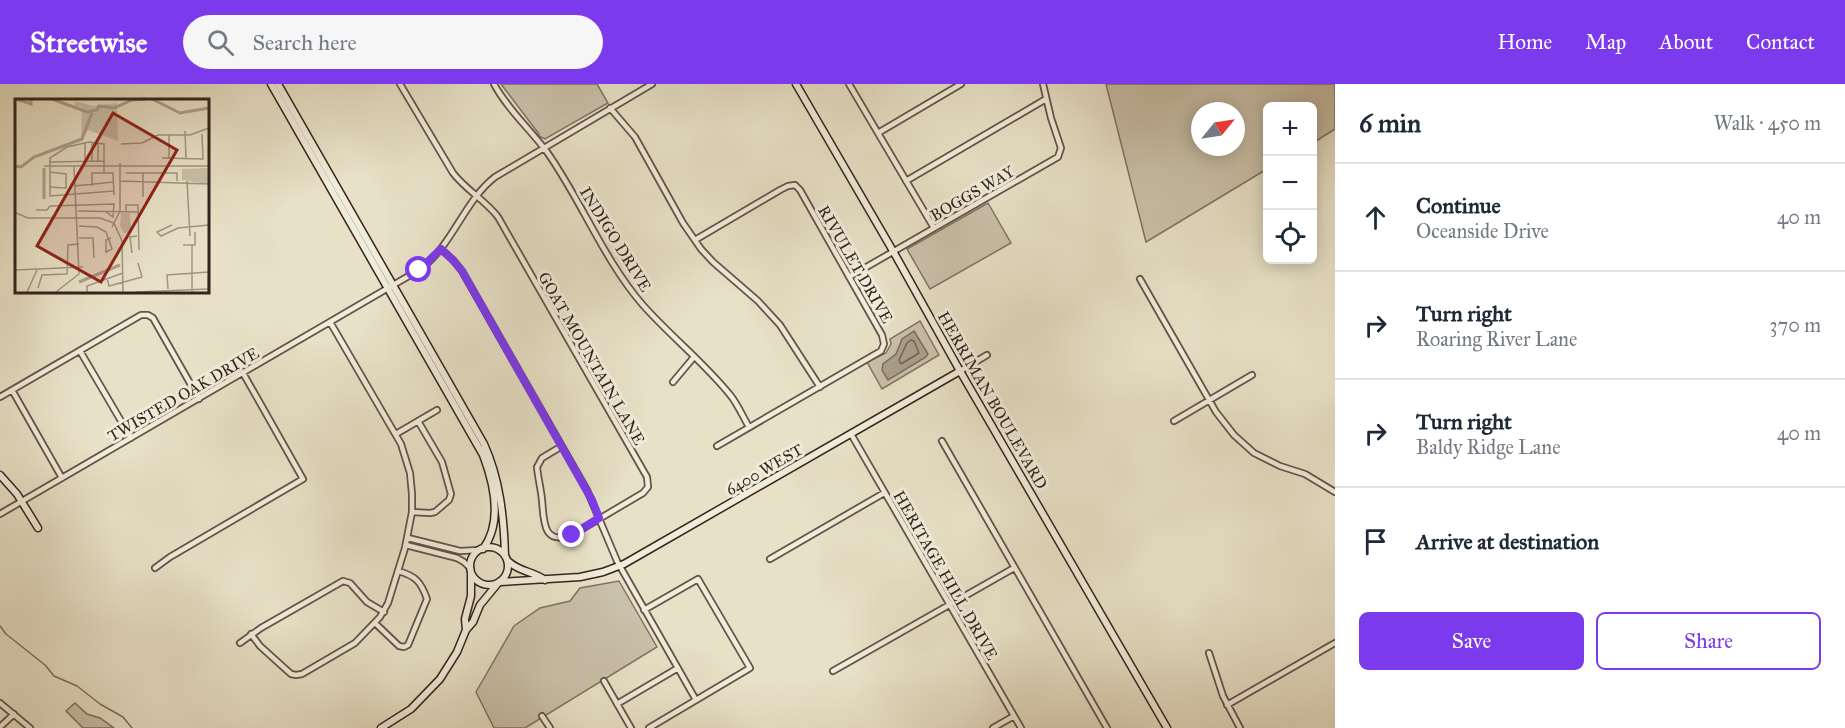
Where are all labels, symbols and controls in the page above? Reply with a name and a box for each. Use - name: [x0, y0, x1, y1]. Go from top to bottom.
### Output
- search box: [183, 15, 603, 69]
- text: Streetwise: [30, 25, 147, 60]
- icon: search: [204, 26, 237, 59]
- text: Search here: [252, 29, 357, 56]
- text: Home: [1497, 29, 1552, 55]
- text: Map: [1585, 29, 1626, 55]
- text: About: [1659, 29, 1713, 55]
- text: Contact: [1746, 29, 1815, 55]
- inset map: [15, 99, 208, 292]
- north arrow: [1191, 102, 1245, 156]
- map controls: [1263, 102, 1317, 264]
- button: +: [1263, 102, 1317, 156]
- text: 6 min: [1359, 107, 1421, 139]
- text: Walk · 450 m: [1714, 111, 1821, 135]
- button: −: [1263, 156, 1317, 210]
- street label: BOGGS WAY: [927, 161, 1018, 225]
- street label: INDIGO DRIVE: [576, 183, 655, 295]
- text: Continue: [1416, 192, 1501, 219]
- icon: ahead: [1359, 201, 1392, 234]
- street label: RIVULET DRIVE: [814, 202, 897, 326]
- text: 40 m: [1777, 205, 1821, 229]
- button: locate: [1263, 210, 1317, 264]
- text: Oceanside Drive: [1416, 219, 1549, 243]
- route start: [405, 256, 431, 282]
- street label: GOAT MOUNTAIN LANE: [534, 268, 649, 448]
- text: Turn right: [1416, 300, 1512, 327]
- street label: HERRIMAN BOULEVARD: [934, 308, 1051, 493]
- icon: right: [1359, 309, 1392, 342]
- text: 370 m: [1770, 313, 1821, 337]
- text: Roaring River Lane: [1416, 327, 1577, 351]
- street label: TWISTED OAK DRIVE: [104, 343, 262, 446]
- text: Turn right: [1416, 408, 1512, 435]
- icon: right: [1359, 417, 1392, 450]
- text: 40 m: [1777, 421, 1821, 445]
- text: Baldy Ridge Lane: [1416, 435, 1560, 459]
- street label: 6400 WEST: [722, 440, 806, 499]
- street label: HERITAGE HILL DRIVE: [889, 487, 1002, 663]
- route end: [558, 521, 584, 547]
- icon: arrive: [1359, 525, 1392, 558]
- text: Arrive at destination: [1416, 528, 1599, 555]
- button: Save: [1359, 612, 1584, 670]
- button: Share: [1596, 612, 1821, 670]

